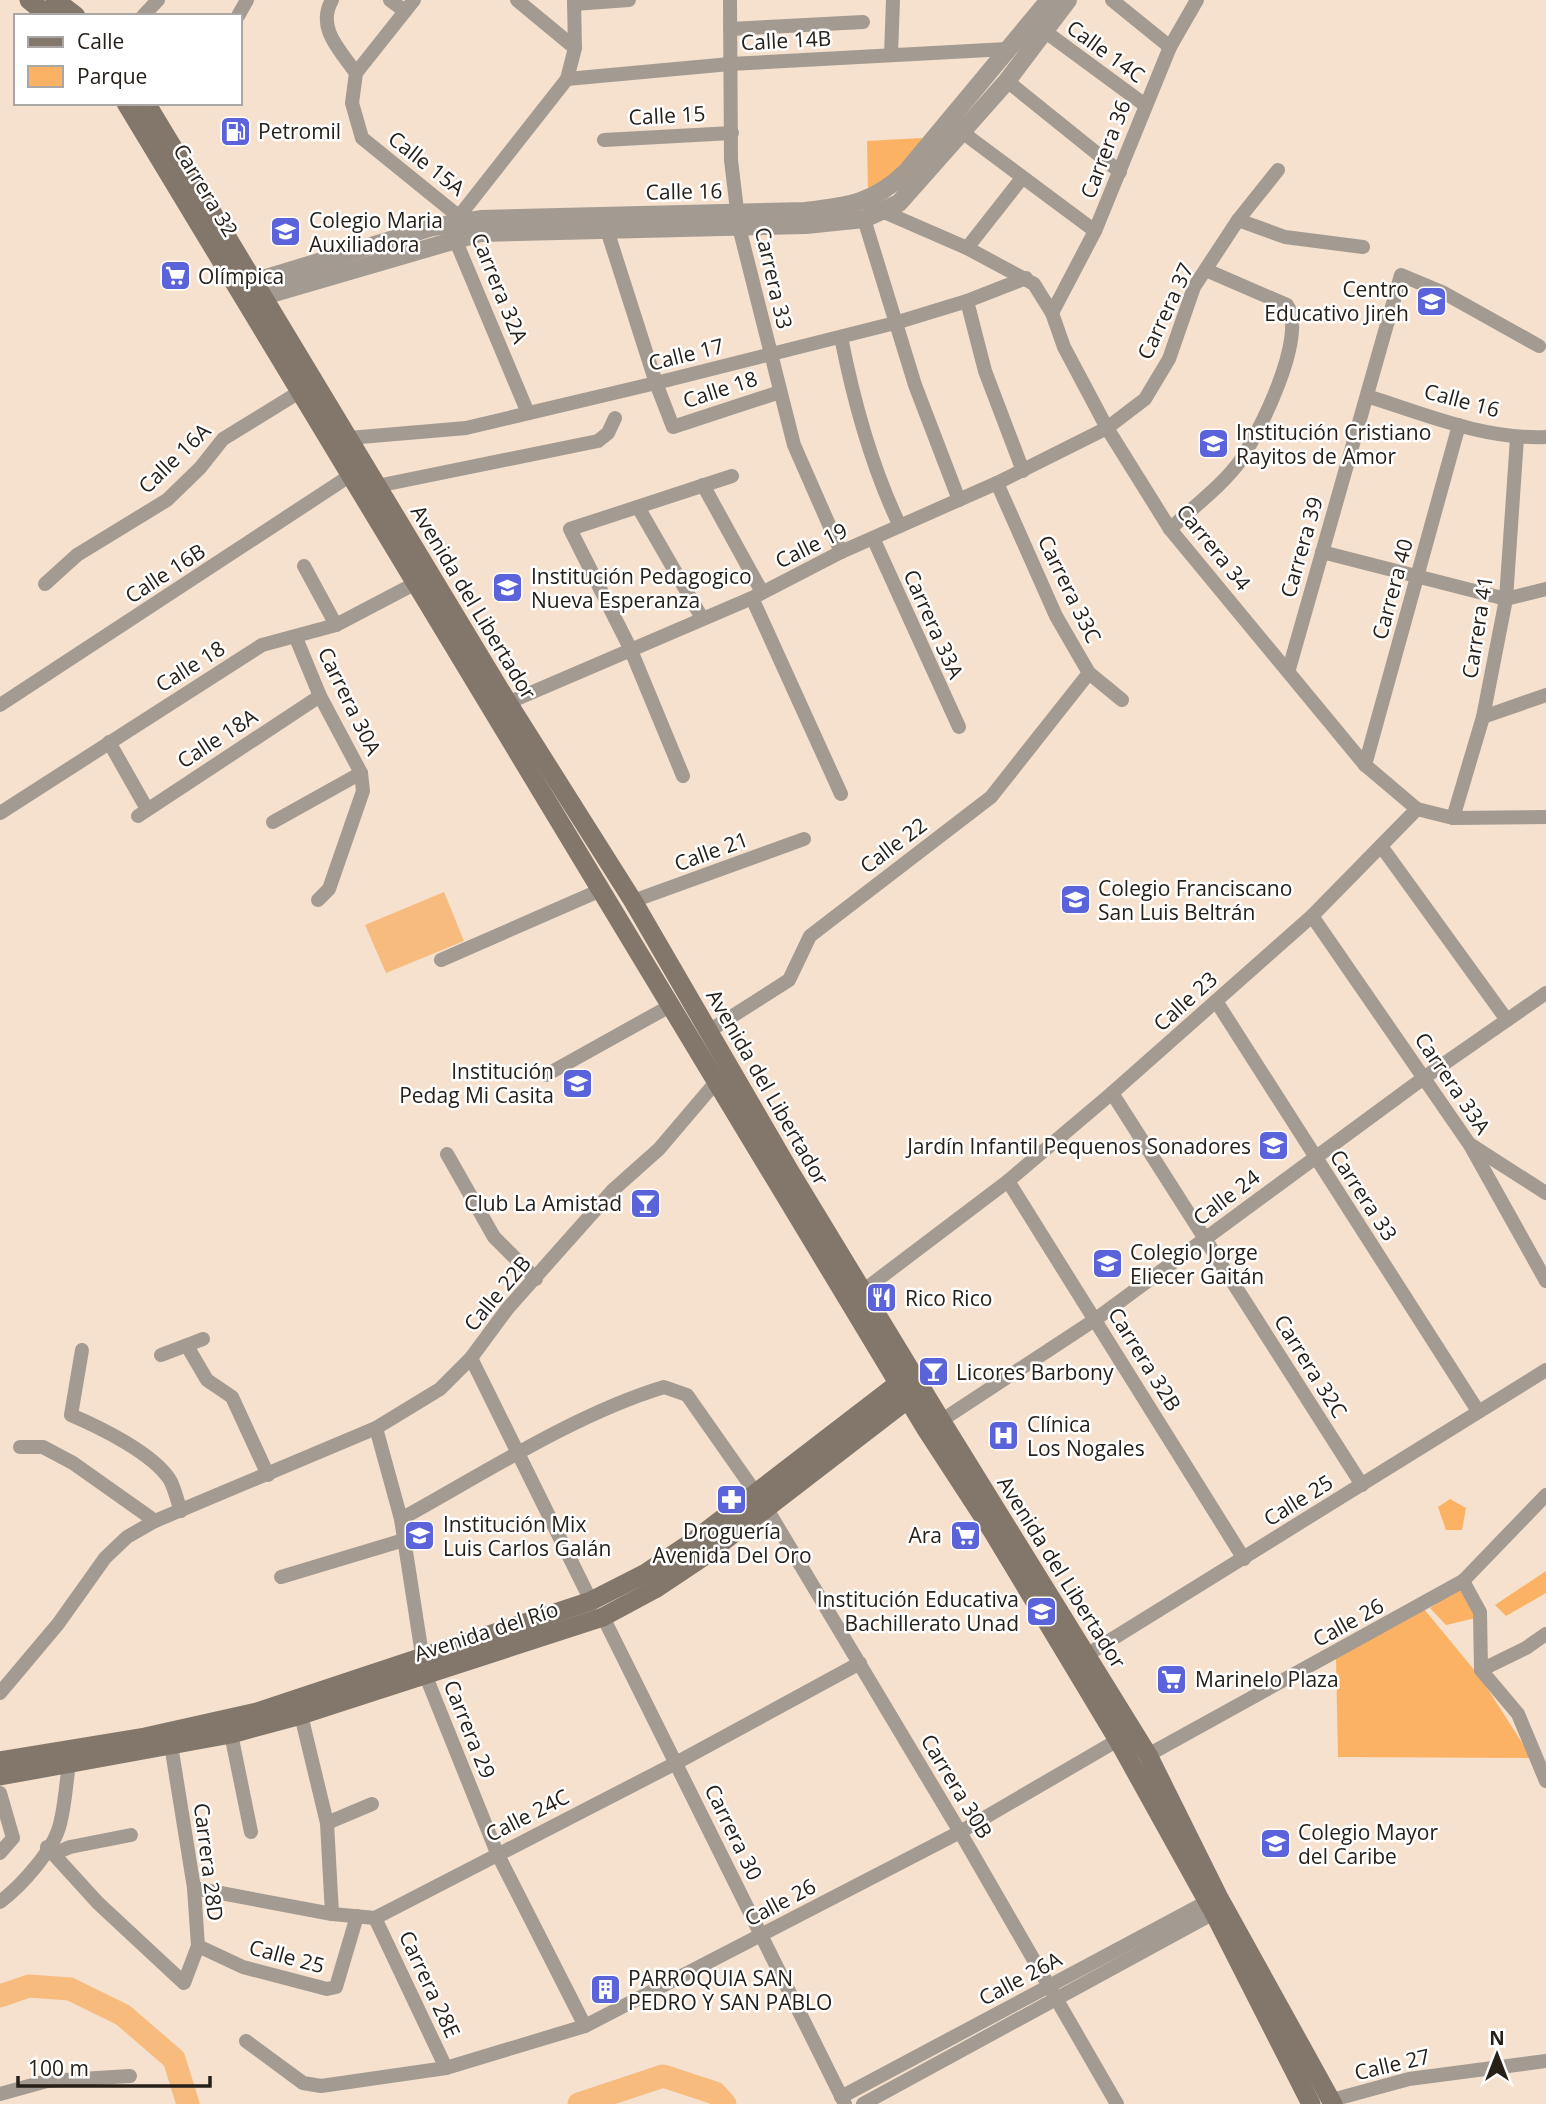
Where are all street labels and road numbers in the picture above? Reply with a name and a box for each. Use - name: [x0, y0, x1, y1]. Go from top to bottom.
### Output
- street label: Calle 14C: [1061, 13, 1151, 89]
- street label: Calle 14B: [740, 24, 832, 56]
- street label: Carrera 36: [1073, 96, 1137, 202]
- street label: Calle 15: [628, 99, 706, 131]
- street label: Calle 15A: [383, 124, 472, 202]
- street label: Carrera 32: [167, 138, 245, 242]
- street label: Calle 16: [645, 176, 723, 206]
- street label: Carrera 33: [749, 224, 799, 332]
- street label: Carrera 32A: [465, 229, 535, 348]
- street label: Carrera 37: [1130, 258, 1200, 364]
- street label: Calle 17: [645, 331, 727, 377]
- street label: Calle 18: [679, 364, 761, 414]
- street label: Calle 16: [1421, 377, 1503, 423]
- street label: Calle 16A: [132, 416, 217, 499]
- street label: Carrera 39: [1273, 493, 1329, 601]
- street label: Carrera 34: [1171, 498, 1257, 596]
- street label: Avenida del Libertador: [405, 500, 543, 705]
- street label: Calle 19: [770, 516, 852, 574]
- street label: Carrera 33C: [1032, 530, 1108, 648]
- street label: Carrera 40: [1365, 535, 1419, 643]
- street label: Calle 16B: [119, 537, 211, 609]
- street label: Carrera 33A: [897, 565, 971, 684]
- street label: Carrera 41: [1455, 574, 1499, 680]
- street label: Calle 18: [150, 634, 230, 698]
- street label: Carrera 30A: [312, 642, 389, 760]
- street label: Calle 18A: [172, 701, 263, 774]
- street label: Calle 22: [854, 811, 932, 879]
- street label: Calle 21: [670, 825, 752, 877]
- street label: Calle 23: [1147, 965, 1223, 1037]
- street label: Avenida del Libertador: [700, 984, 836, 1190]
- street label: Carrera 33A: [1409, 1027, 1498, 1140]
- street label: Carrera 33: [1324, 1144, 1404, 1246]
- street label: Calle 24: [1187, 1163, 1265, 1231]
- street label: Calle 22B: [457, 1249, 537, 1337]
- street label: Carrera 32B: [1102, 1302, 1188, 1416]
- street label: Carrera 32C: [1268, 1309, 1354, 1423]
- street label: Calle 25: [1258, 1468, 1338, 1532]
- street label: Avenida del Libertador: [991, 1471, 1133, 1674]
- street label: Calle 26: [1308, 1591, 1388, 1653]
- street label: Avenida del Río: [410, 1595, 562, 1667]
- street label: Carrera 29: [438, 1676, 502, 1782]
- street label: Carrera 30B: [915, 1729, 999, 1843]
- street label: Carrera 30: [699, 1779, 769, 1885]
- street label: Calle 24C: [481, 1782, 573, 1848]
- street label: Carrera 28D: [188, 1801, 230, 1923]
- street label: Calle 26: [740, 1872, 820, 1932]
- street label: Carrera 28E: [393, 1926, 467, 2042]
- street label: Calle 25: [246, 1933, 328, 1979]
- street label: Calle 26A: [974, 1944, 1067, 2011]
- street label: Calle 27: [1351, 2042, 1433, 2086]

